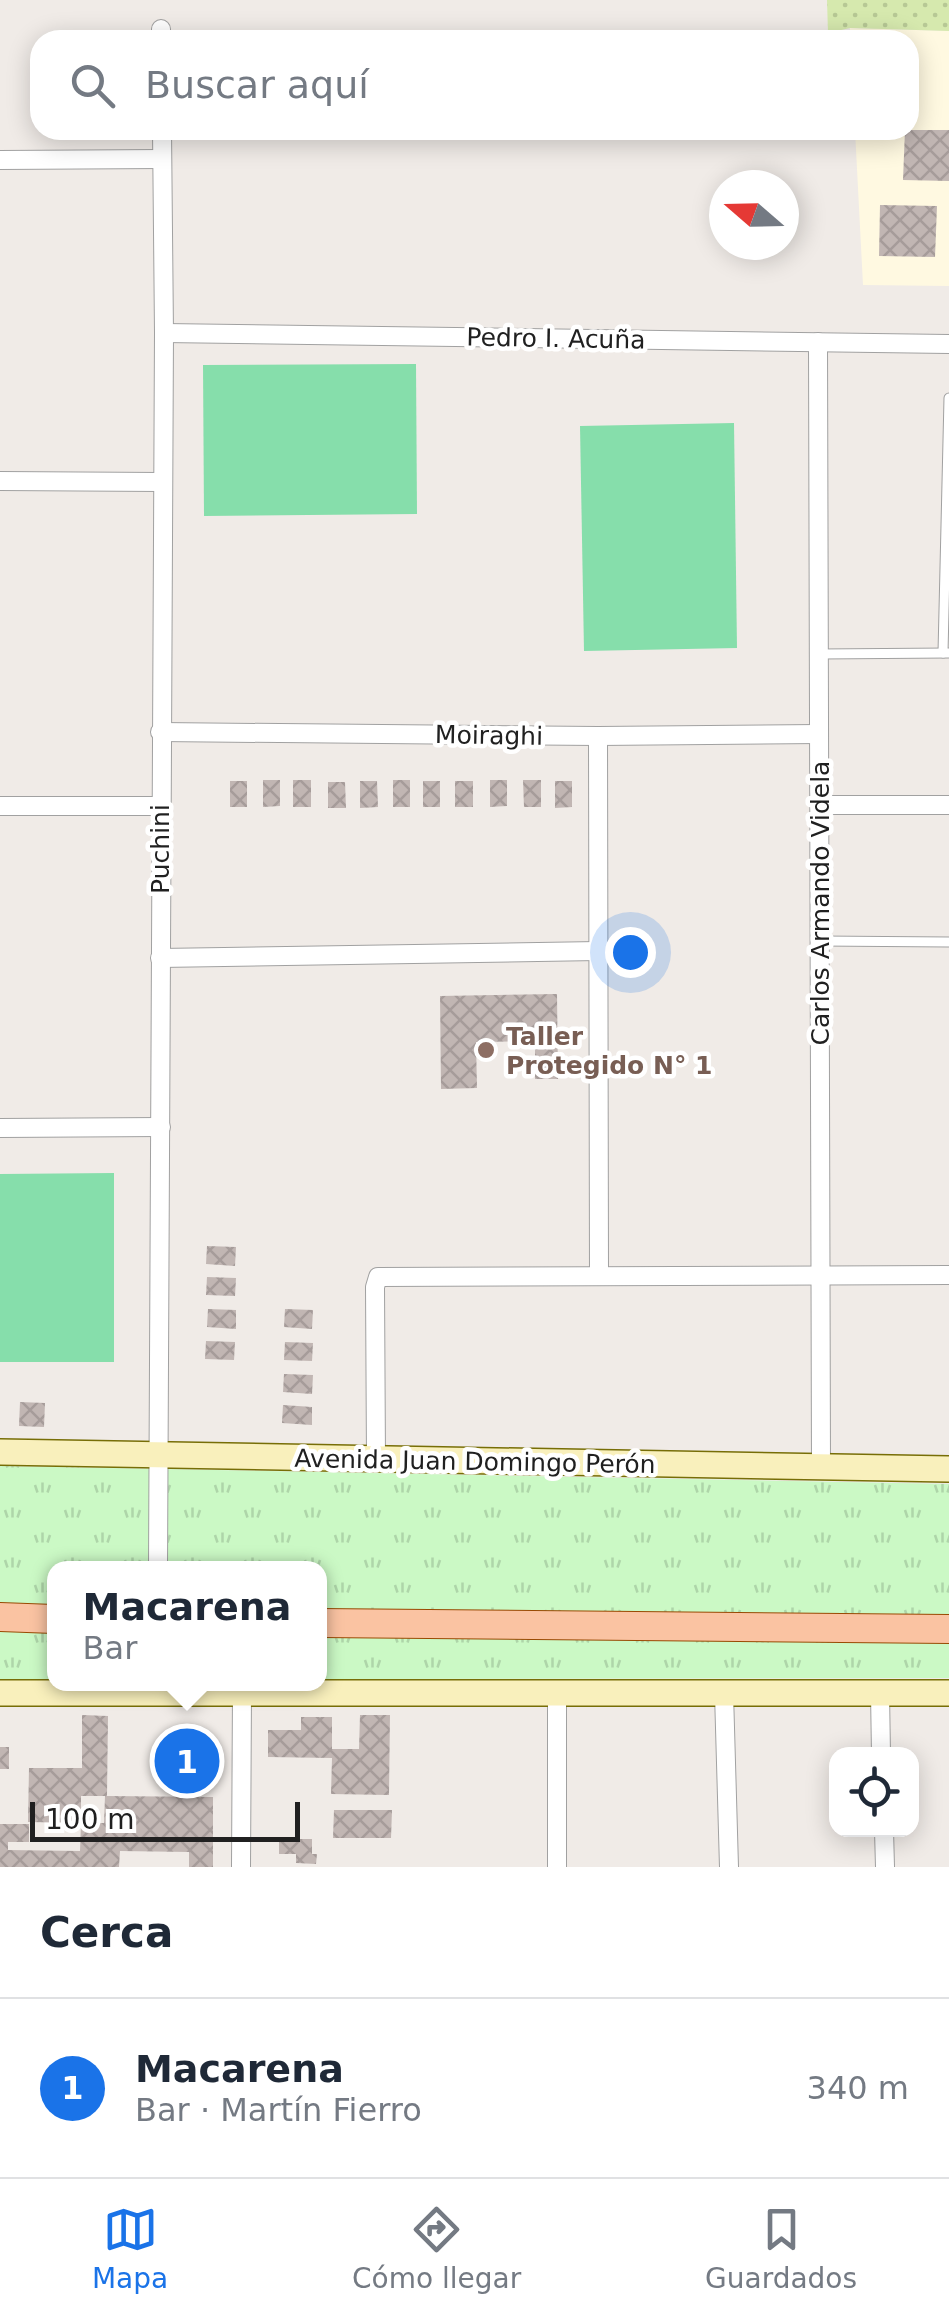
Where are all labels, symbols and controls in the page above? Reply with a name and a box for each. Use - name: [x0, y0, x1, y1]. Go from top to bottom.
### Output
- search box: [30, 30, 919, 140]
- icon: search: [65, 58, 120, 113]
- text: Buscar aquí: [145, 63, 369, 107]
- north arrow: [709, 170, 799, 260]
- street label: Pedro I. Acuña: [466, 322, 646, 355]
- street label: Moiraghi: [435, 720, 543, 751]
- street label: Carlos Armando Videla: [806, 761, 835, 1045]
- street label: Puchini: [146, 804, 175, 894]
- your location: [605, 927, 656, 978]
- place label: Taller Protegido N° 1: [506, 1022, 713, 1080]
- marker: Taller Protegido N° 1: [475, 1039, 497, 1061]
- street label: Avenida Juan Domingo Perón: [294, 1444, 656, 1479]
- popup: [47, 1561, 327, 1691]
- text: Macarena: [83, 1585, 291, 1629]
- text: Bar: [83, 1629, 137, 1667]
- pin: 1: [154, 1724, 220, 1798]
- map controls: [829, 1747, 919, 1837]
- button: locate: [829, 1747, 919, 1837]
- scale bar: [30, 1797, 300, 1842]
- text: 100 m: [45, 1803, 135, 1836]
- text: Cerca: [40, 1908, 173, 1957]
- text: Macarena: [135, 2047, 344, 2091]
- text: 1: [61, 2069, 84, 2107]
- text: 340 m: [807, 2069, 909, 2107]
- text: Bar · Martín Fierro: [135, 2091, 422, 2129]
- tab: Mapa: [92, 2202, 168, 2295]
- tab: Cómo llegar: [352, 2202, 521, 2295]
- tab: Guardados: [705, 2202, 857, 2295]

